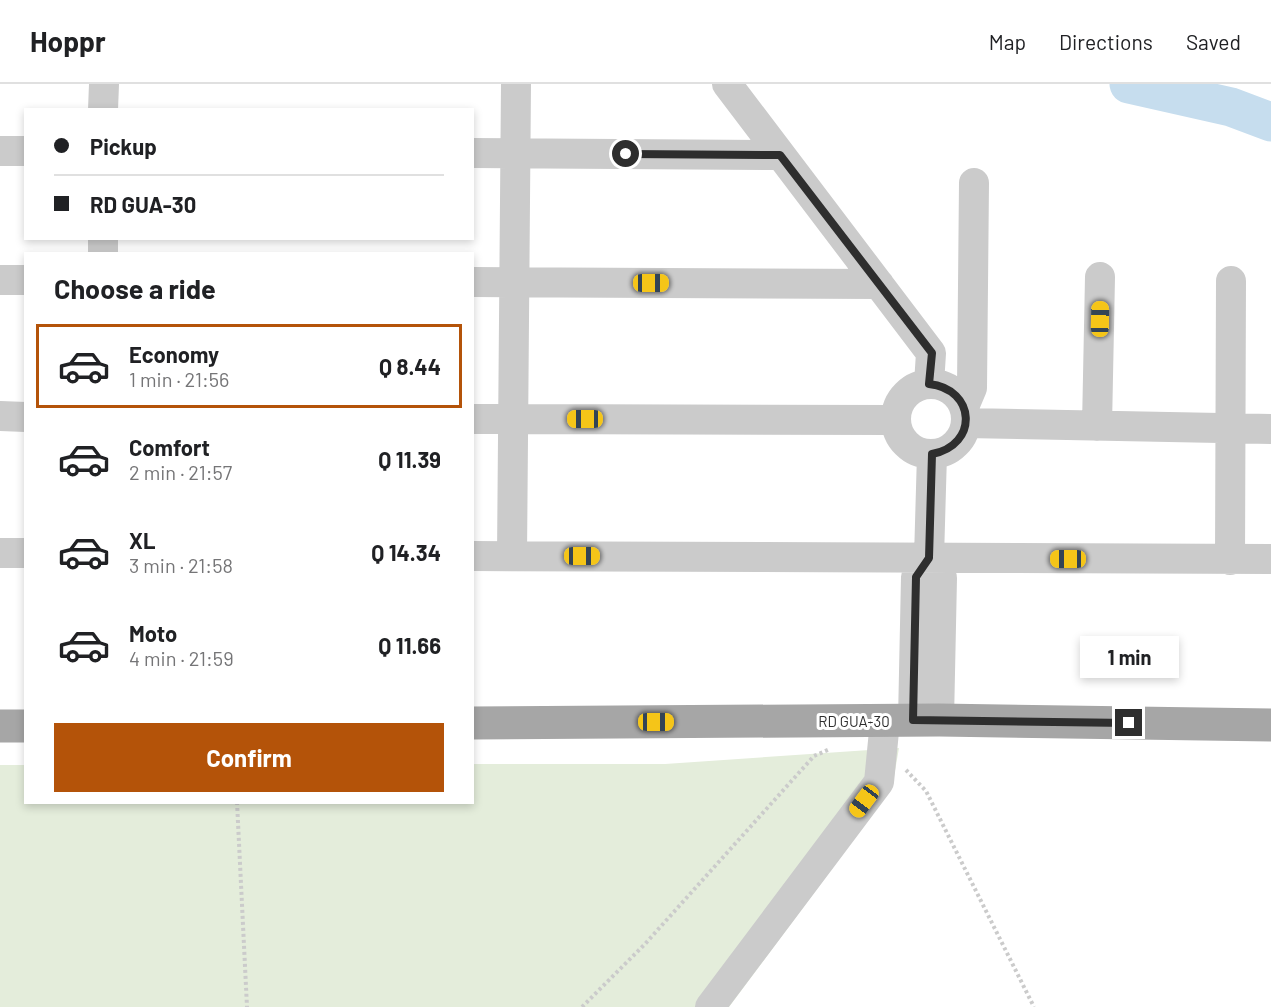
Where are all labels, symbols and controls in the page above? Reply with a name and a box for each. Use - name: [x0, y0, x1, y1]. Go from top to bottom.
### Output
- text: Hoppr: [30, 24, 106, 58]
- text: Map: [989, 29, 1026, 54]
- text: Directions: [1059, 29, 1153, 54]
- text: Saved: [1186, 29, 1241, 54]
- text: Pickup: [90, 133, 157, 159]
- route start: [612, 140, 639, 167]
- text: RD GUA-30: [90, 191, 196, 217]
- text: Choose a ride: [54, 272, 216, 304]
- car: [633, 274, 669, 292]
- car: [1091, 301, 1109, 337]
- icon: car: [57, 339, 111, 393]
- text: Economy: [129, 341, 219, 367]
- text: Q 8.44: [379, 353, 441, 379]
- text: 1 min · 21:56: [129, 367, 229, 391]
- car: [567, 410, 603, 428]
- icon: car: [57, 432, 111, 486]
- text: Comfort: [129, 434, 210, 460]
- text: Q 11.39: [378, 446, 441, 472]
- text: 2 min · 21:57: [129, 460, 232, 484]
- icon: car: [57, 525, 111, 579]
- text: XL: [129, 527, 155, 553]
- text: Q 14.34: [371, 539, 441, 565]
- car: [564, 547, 600, 565]
- car: [1050, 550, 1086, 568]
- text: 3 min · 21:58: [129, 553, 233, 577]
- icon: car: [57, 618, 111, 672]
- text: Moto: [129, 620, 177, 646]
- text: Q 11.66: [378, 632, 441, 658]
- callout: 1 min: [1080, 636, 1178, 678]
- text: 1 min: [1108, 645, 1151, 669]
- text: 4 min · 21:59: [129, 646, 234, 670]
- route end: [1115, 709, 1142, 736]
- street label: RD GUA-30: [818, 712, 890, 730]
- car: [638, 713, 674, 731]
- button: Confirm: [54, 723, 444, 792]
- car: [846, 781, 882, 821]

